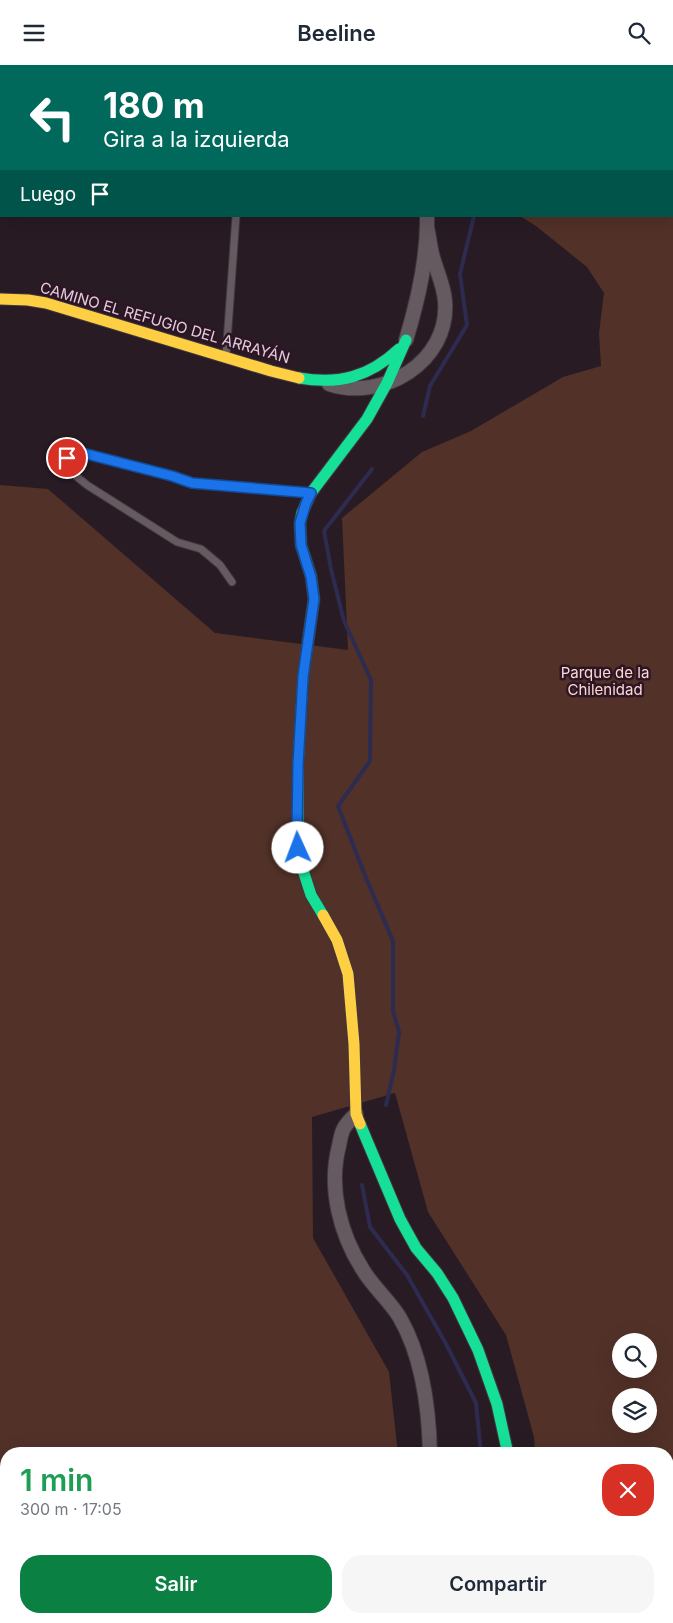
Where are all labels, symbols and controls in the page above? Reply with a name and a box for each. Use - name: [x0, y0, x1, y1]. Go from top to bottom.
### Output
- icon: menu: [20, 19, 48, 47]
- icon: search: [625, 19, 653, 47]
- text: Beeline: [297, 20, 376, 46]
- text: 180 m: [103, 84, 205, 126]
- icon: left: [20, 85, 85, 150]
- text: Gira a la izquierda: [103, 126, 290, 152]
- icon: arrive: [86, 180, 114, 208]
- text: Luego: [20, 183, 76, 206]
- street label: CAMINO EL REFUGIO DEL ARRAYÁN: [38, 278, 292, 367]
- pin: [46, 437, 88, 479]
- icon: arrive: [53, 444, 81, 472]
- park label: Parque de la Chilenidad: [561, 663, 649, 699]
- position arrow: [271, 821, 323, 873]
- map controls: [612, 1333, 657, 1433]
- button: search: [612, 1333, 657, 1378]
- button: layers: [612, 1388, 657, 1433]
- text: 1 min: [20, 1462, 93, 1498]
- button: close: [602, 1464, 654, 1516]
- text: 300 m · 17:05: [20, 1499, 122, 1519]
- button: Salir: [20, 1555, 332, 1613]
- button: Compartir: [342, 1555, 654, 1613]

